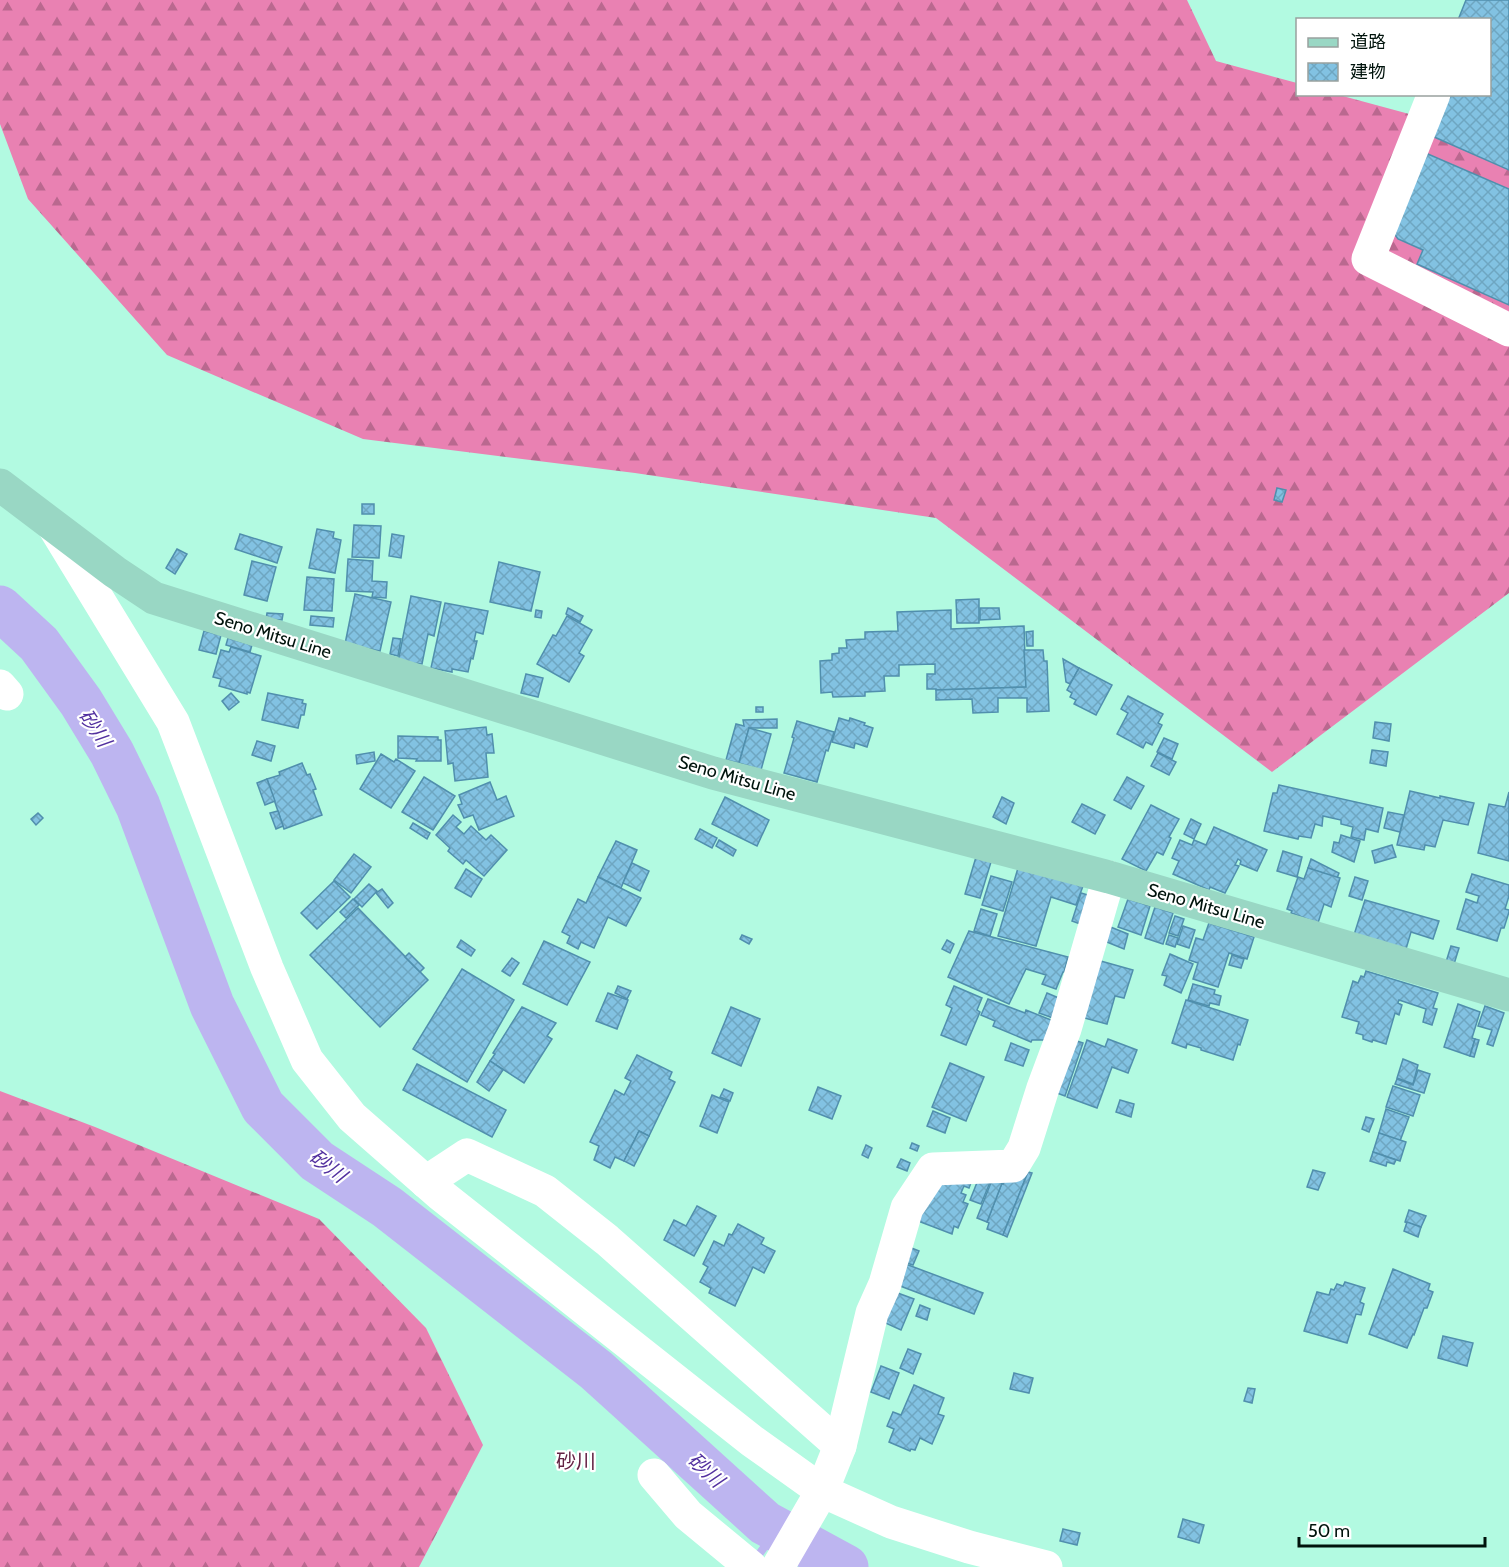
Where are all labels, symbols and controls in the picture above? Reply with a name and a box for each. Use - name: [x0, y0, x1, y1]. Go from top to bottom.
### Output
- legend: [1296, 18, 1491, 96]
- text: 道路: [1350, 31, 1386, 53]
- text: 建物: [1350, 61, 1386, 83]
- street label: Seno Mitsu Line: [212, 607, 334, 663]
- water label: 砂川: [74, 705, 117, 753]
- street label: Seno Mitsu Line: [676, 751, 798, 805]
- street label: Seno Mitsu Line: [1145, 879, 1267, 933]
- water label: 砂川: [305, 1144, 353, 1189]
- water label: 砂川: [683, 1448, 730, 1494]
- district label: 砂川: [556, 1449, 596, 1473]
- scale bar: [1299, 1510, 1485, 1548]
- text: 50 m: [1308, 1520, 1350, 1542]

